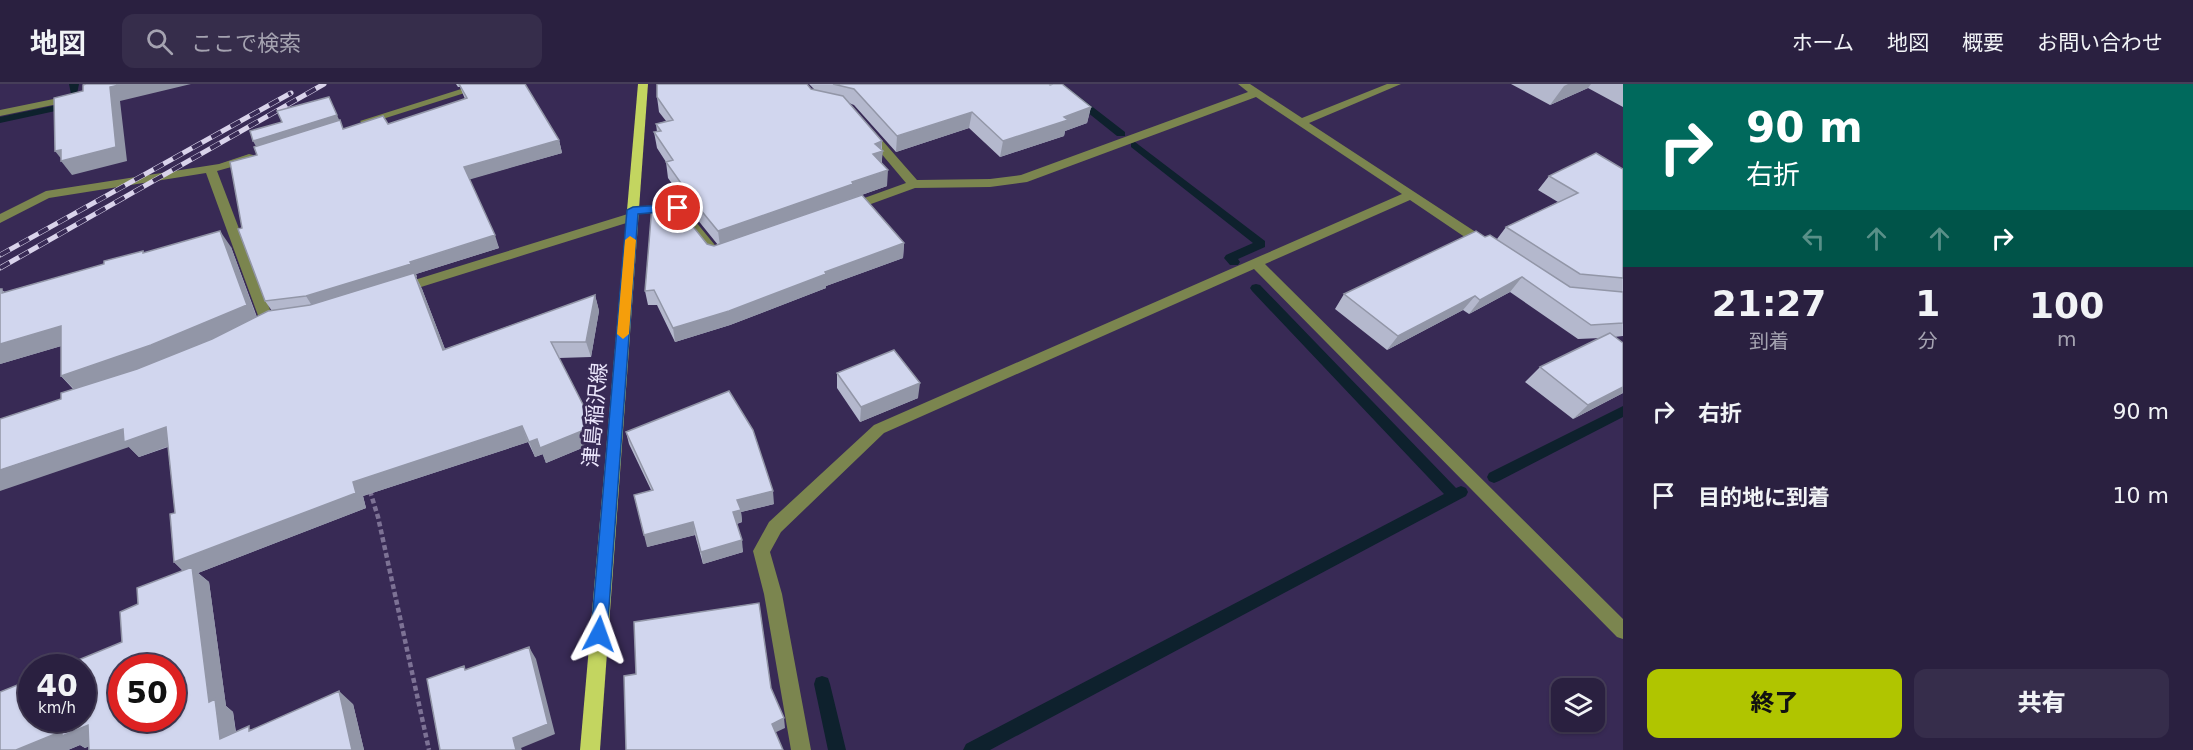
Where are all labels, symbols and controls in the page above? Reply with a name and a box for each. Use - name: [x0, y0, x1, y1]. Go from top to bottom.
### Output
- search box: [122, 14, 542, 68]
- icon: search: [143, 25, 176, 58]
- text: 地図: [30, 27, 86, 60]
- text: ここで検索: [191, 31, 301, 56]
- text: ホーム: [1792, 31, 1854, 55]
- text: 地図: [1887, 31, 1929, 55]
- text: 概要: [1962, 31, 2004, 55]
- text: お問い合わせ: [2037, 31, 2163, 55]
- text: 90 m: [1746, 103, 1863, 152]
- icon: right: [1647, 108, 1725, 186]
- text: 右折: [1746, 159, 1800, 190]
- pin: [652, 182, 703, 233]
- icon: arrive: [661, 191, 694, 224]
- icon: left: [1797, 222, 1830, 255]
- icon: ahead: [1860, 222, 1893, 255]
- icon: ahead: [1923, 222, 1956, 255]
- icon: right: [1986, 222, 2019, 255]
- text: 21:27: [1712, 283, 1826, 324]
- text: 1: [1915, 283, 1940, 324]
- text: 100: [2029, 285, 2104, 326]
- text: m: [2057, 327, 2076, 351]
- text: 到着: [1749, 329, 1789, 353]
- text: 分: [1918, 329, 1938, 353]
- street label: 津島稲沢線: [578, 362, 612, 468]
- icon: right: [1647, 395, 1680, 428]
- text: 90 m: [2113, 399, 2169, 424]
- text: 右折: [1698, 401, 1742, 426]
- icon: arrive: [1647, 479, 1680, 512]
- text: 10 m: [2113, 483, 2169, 508]
- text: 目的地に到着: [1698, 485, 1830, 510]
- position arrow: [567, 602, 631, 666]
- speed limit sign: 50: [108, 654, 186, 732]
- text: 40: [36, 668, 78, 703]
- button: 終了: [1647, 669, 1902, 738]
- button: 共有: [1914, 669, 2169, 738]
- map controls: [1551, 678, 1605, 732]
- button: layers: [1551, 678, 1605, 732]
- text: km/h: [38, 699, 76, 717]

